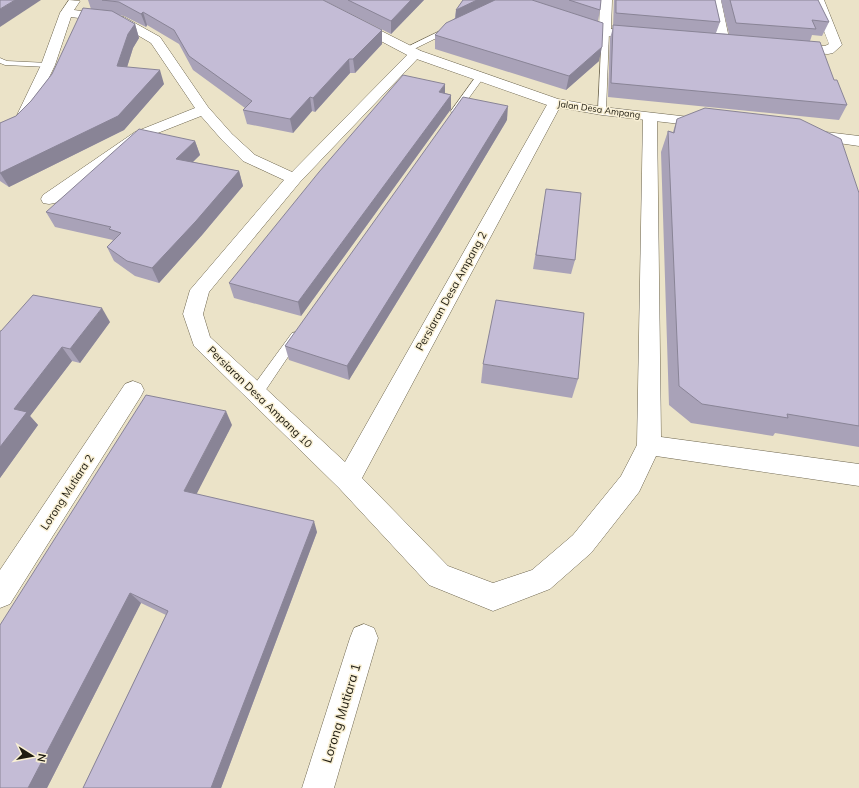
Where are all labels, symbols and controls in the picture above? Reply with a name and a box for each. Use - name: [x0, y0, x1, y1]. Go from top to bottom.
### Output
- street label: Jalan Desa Ampang: [557, 98, 641, 120]
- street label: Persiaran Desa Ampang 2: [412, 229, 490, 353]
- street label: Persiaran Desa Ampang 10: [205, 343, 316, 451]
- street label: Lorong Mutiara 2: [37, 451, 97, 532]
- street label: Lorong Mutiara 1: [318, 661, 364, 765]
- north arrow: [12, 736, 52, 776]
- text: N: [34, 752, 49, 763]

